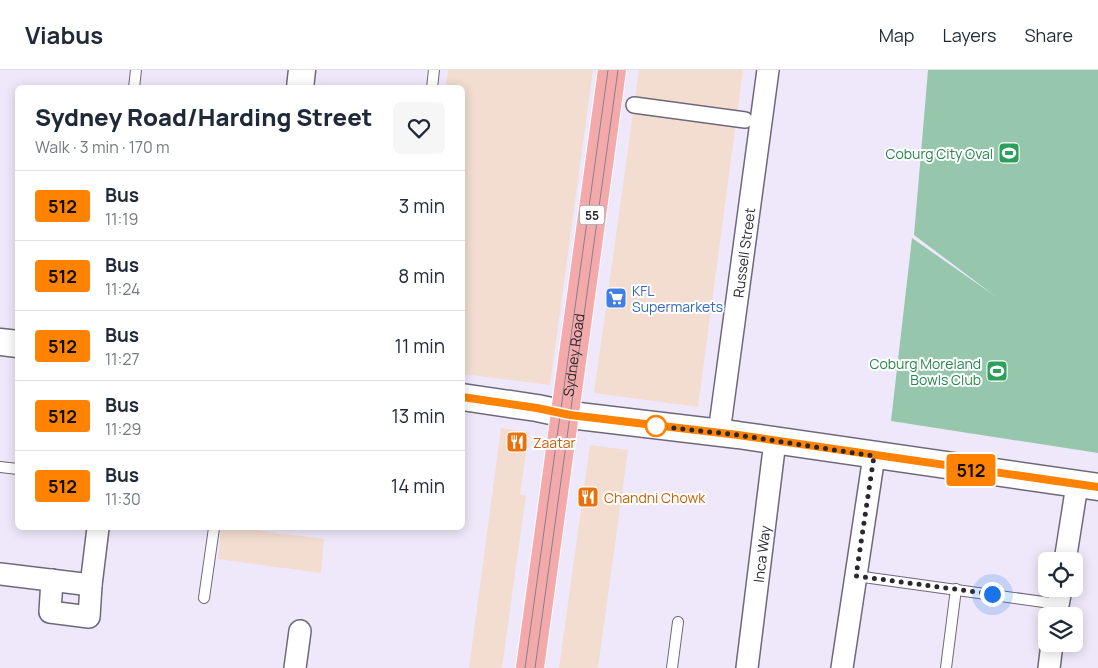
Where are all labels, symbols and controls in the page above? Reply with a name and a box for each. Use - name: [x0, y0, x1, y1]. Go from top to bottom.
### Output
- text: Viabus: [25, 18, 103, 51]
- text: Map: [879, 23, 914, 47]
- text: Layers: [942, 23, 996, 47]
- text: Share: [1024, 23, 1073, 47]
- text: Sydney Road/Harding Street: [35, 100, 372, 133]
- button: heart: [393, 102, 445, 154]
- text: Walk · 3 min · 170 m: [35, 136, 170, 158]
- sports icon: Coburg City Oval: [997, 141, 1021, 165]
- place label: Coburg City Oval: [886, 144, 993, 163]
- text: Bus: [105, 182, 139, 208]
- text: 3 min: [399, 193, 445, 219]
- text: 512: [48, 194, 77, 218]
- road number: 55: [580, 206, 604, 224]
- street label: Russell Street: [728, 206, 759, 299]
- text: 11:19: [105, 208, 138, 230]
- text: Bus: [105, 252, 139, 278]
- text: 8 min: [398, 263, 445, 289]
- text: 512: [48, 264, 77, 288]
- text: 11:24: [105, 278, 141, 300]
- place label: KFL Supermarkets: [632, 281, 723, 316]
- supermarket icon: KFL Supermarkets: [604, 286, 628, 310]
- street label: Sydney Road: [558, 312, 588, 398]
- text: Bus: [105, 322, 139, 348]
- text: 11 min: [395, 333, 445, 359]
- text: 512: [48, 334, 77, 358]
- text: 11:27: [105, 348, 139, 370]
- place label: Coburg Moreland Bowls Club: [869, 354, 981, 389]
- sports icon: Coburg Moreland Bowls Club: [985, 359, 1009, 383]
- text: Bus: [105, 392, 139, 418]
- text: 13 min: [391, 403, 445, 429]
- text: 512: [48, 404, 77, 428]
- unlabelled marker: [645, 415, 667, 437]
- text: 11:29: [105, 418, 141, 440]
- restaurant icon: Zaatar: [505, 430, 529, 454]
- place label: Zaatar: [533, 433, 576, 452]
- line badge: 512: [942, 454, 1000, 486]
- text: 512: [956, 458, 986, 482]
- text: Bus: [105, 462, 139, 488]
- text: 14 min: [391, 473, 445, 499]
- text: 512: [48, 474, 77, 498]
- restaurant icon: Chandni Chowk: [576, 485, 600, 509]
- text: 11:30: [105, 488, 141, 510]
- place label: Chandni Chowk: [604, 488, 706, 507]
- street label: Inca Way: [748, 524, 774, 583]
- map controls: [1038, 552, 1083, 652]
- button: locate: [1038, 552, 1083, 597]
- your location: [980, 582, 1005, 607]
- button: layers: [1038, 607, 1083, 652]

